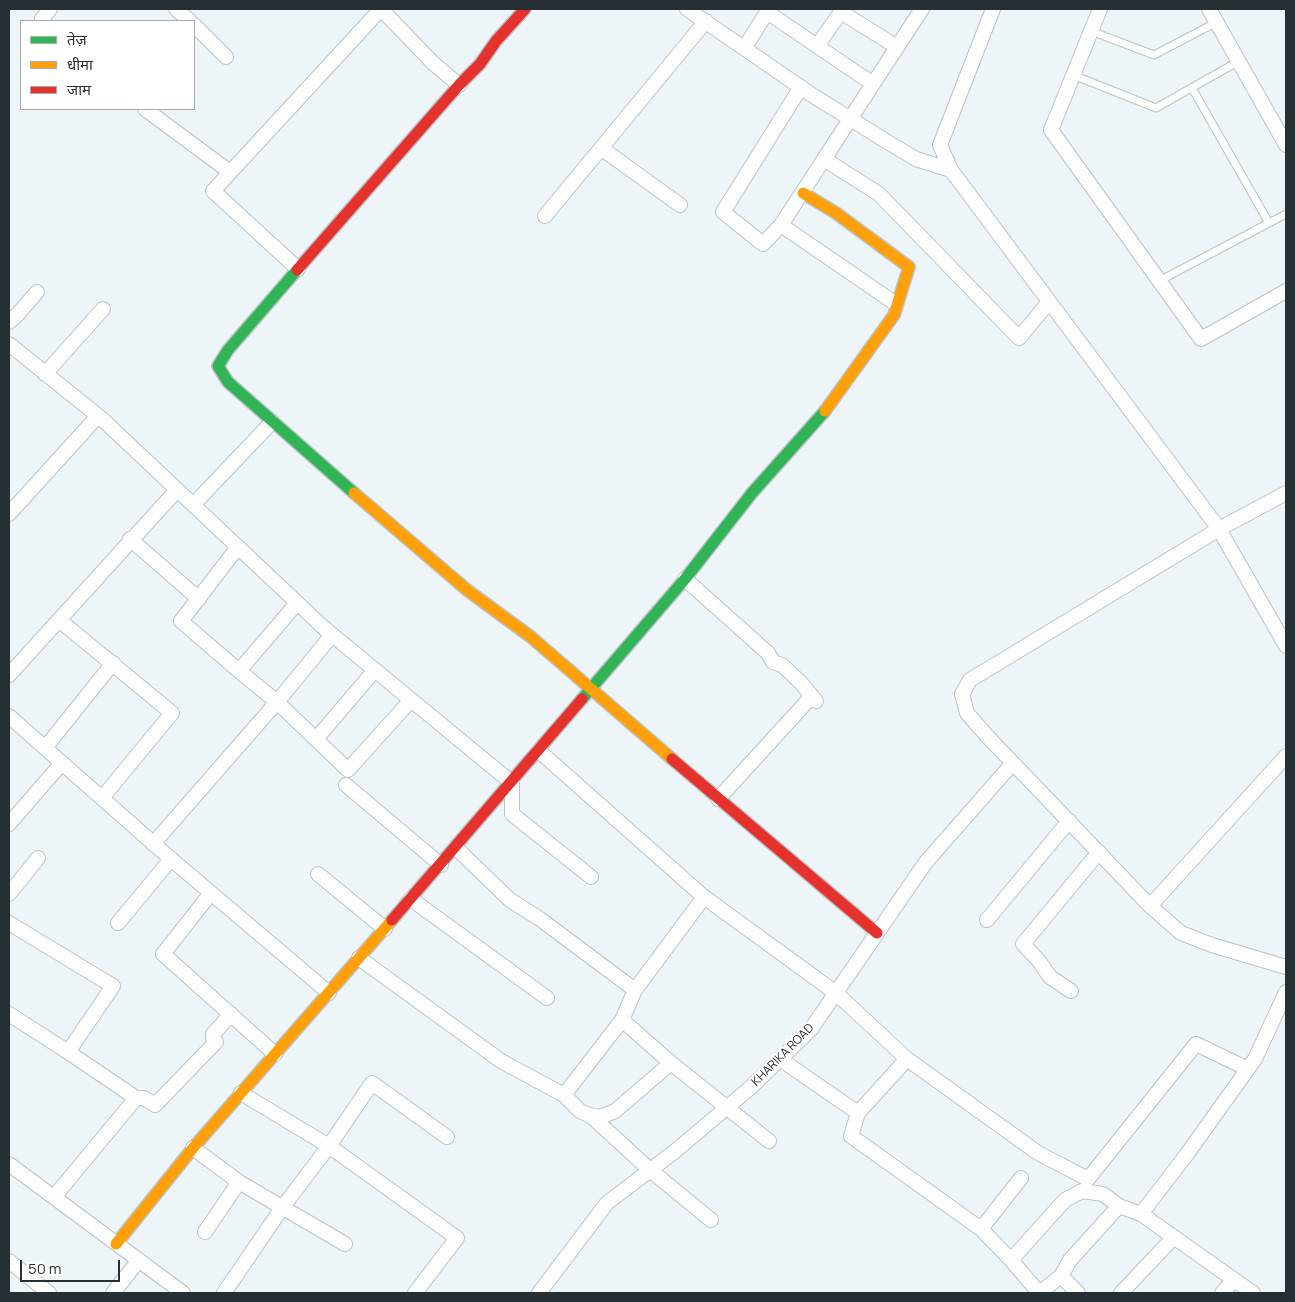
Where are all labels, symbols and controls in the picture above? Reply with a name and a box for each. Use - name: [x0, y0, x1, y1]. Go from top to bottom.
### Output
- legend: [20, 20, 195, 110]
- text: तेज़: [67, 29, 87, 50]
- text: धीमा: [67, 54, 93, 75]
- text: जाम: [67, 79, 91, 100]
- street label: KHARIKA ROAD: [749, 1021, 817, 1089]
- scale bar: [22, 1250, 122, 1282]
- text: 50 m: [28, 1258, 62, 1279]

